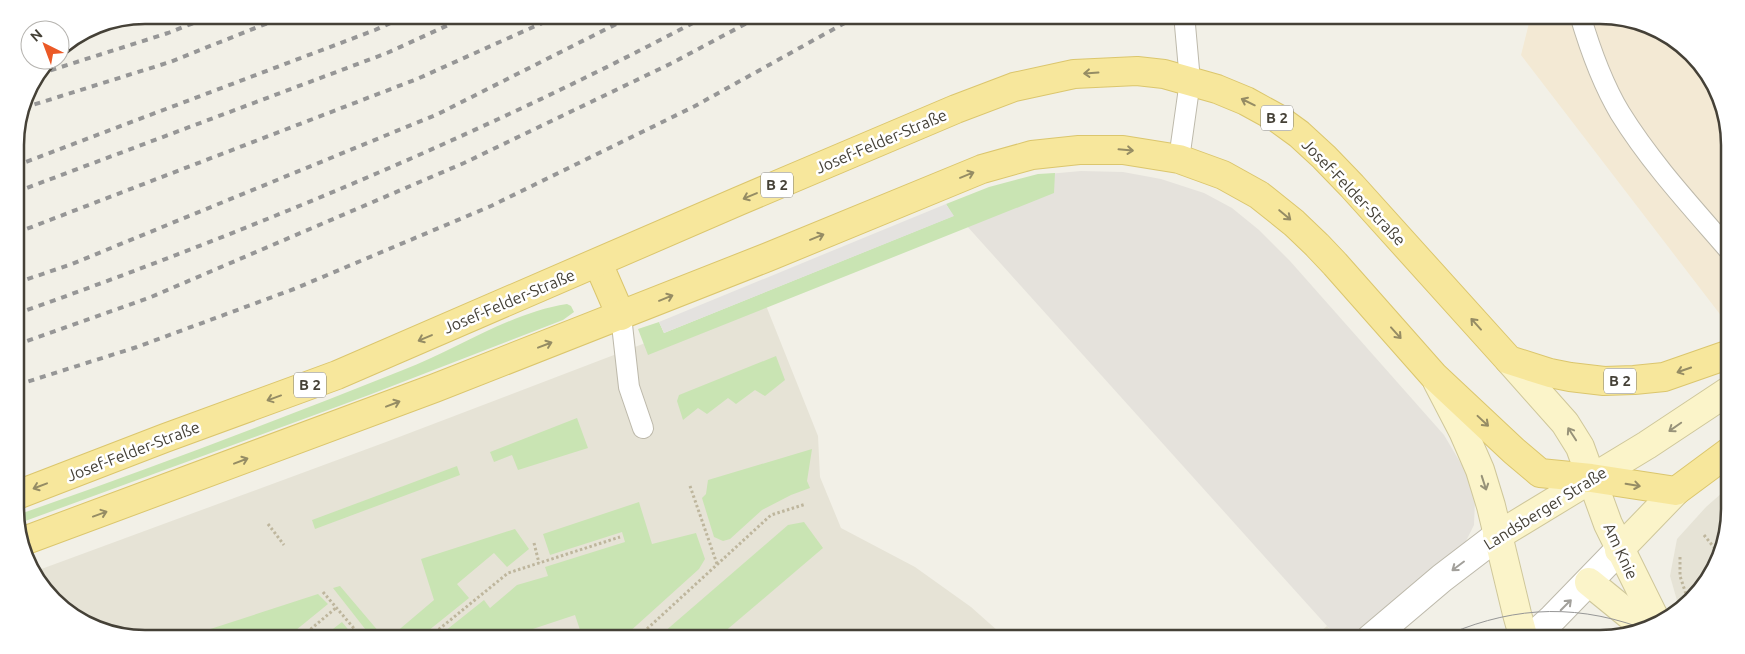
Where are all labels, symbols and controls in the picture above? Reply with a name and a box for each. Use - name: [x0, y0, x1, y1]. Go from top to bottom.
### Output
- north arrow: [20, 20, 70, 70]
- text: N: [27, 26, 46, 45]
- one-way arrow: [1083, 68, 1099, 77]
- one-way arrow: [1241, 97, 1256, 106]
- street label: Josef-Felder-Straße: [813, 105, 949, 177]
- road number: B 2: [1261, 106, 1293, 130]
- street label: Josef-Felder-Straße: [1299, 135, 1409, 249]
- one-way arrow: [1118, 146, 1134, 155]
- one-way arrow: [959, 170, 974, 180]
- road number: B 2: [761, 172, 793, 198]
- one-way arrow: [743, 192, 758, 202]
- one-way arrow: [1278, 209, 1291, 221]
- one-way arrow: [809, 232, 824, 242]
- street label: Josef-Felder-Straße: [441, 265, 577, 337]
- one-way arrow: [658, 293, 673, 302]
- one-way arrow: [1471, 318, 1482, 331]
- one-way arrow: [1391, 326, 1402, 339]
- one-way arrow: [418, 333, 433, 343]
- one-way arrow: [537, 340, 552, 350]
- one-way arrow: [1676, 366, 1692, 375]
- road number: B 2: [1604, 368, 1636, 394]
- road number: B 2: [294, 372, 326, 398]
- one-way arrow: [267, 394, 282, 403]
- one-way arrow: [385, 399, 400, 408]
- one-way arrow: [1476, 415, 1489, 427]
- street label: Josef-Felder-Straße: [64, 417, 202, 485]
- one-way arrow: [1668, 422, 1682, 432]
- one-way arrow: [1567, 427, 1577, 441]
- one-way arrow: [233, 456, 248, 465]
- street label: Landsberger Straße: [1480, 463, 1610, 553]
- one-way arrow: [1480, 475, 1490, 491]
- one-way arrow: [1625, 480, 1641, 490]
- one-way arrow: [33, 482, 48, 491]
- one-way arrow: [92, 509, 107, 518]
- street label: Am Knie: [1600, 520, 1642, 582]
- one-way arrow: [1452, 560, 1465, 571]
- one-way arrow: [1560, 599, 1572, 612]

